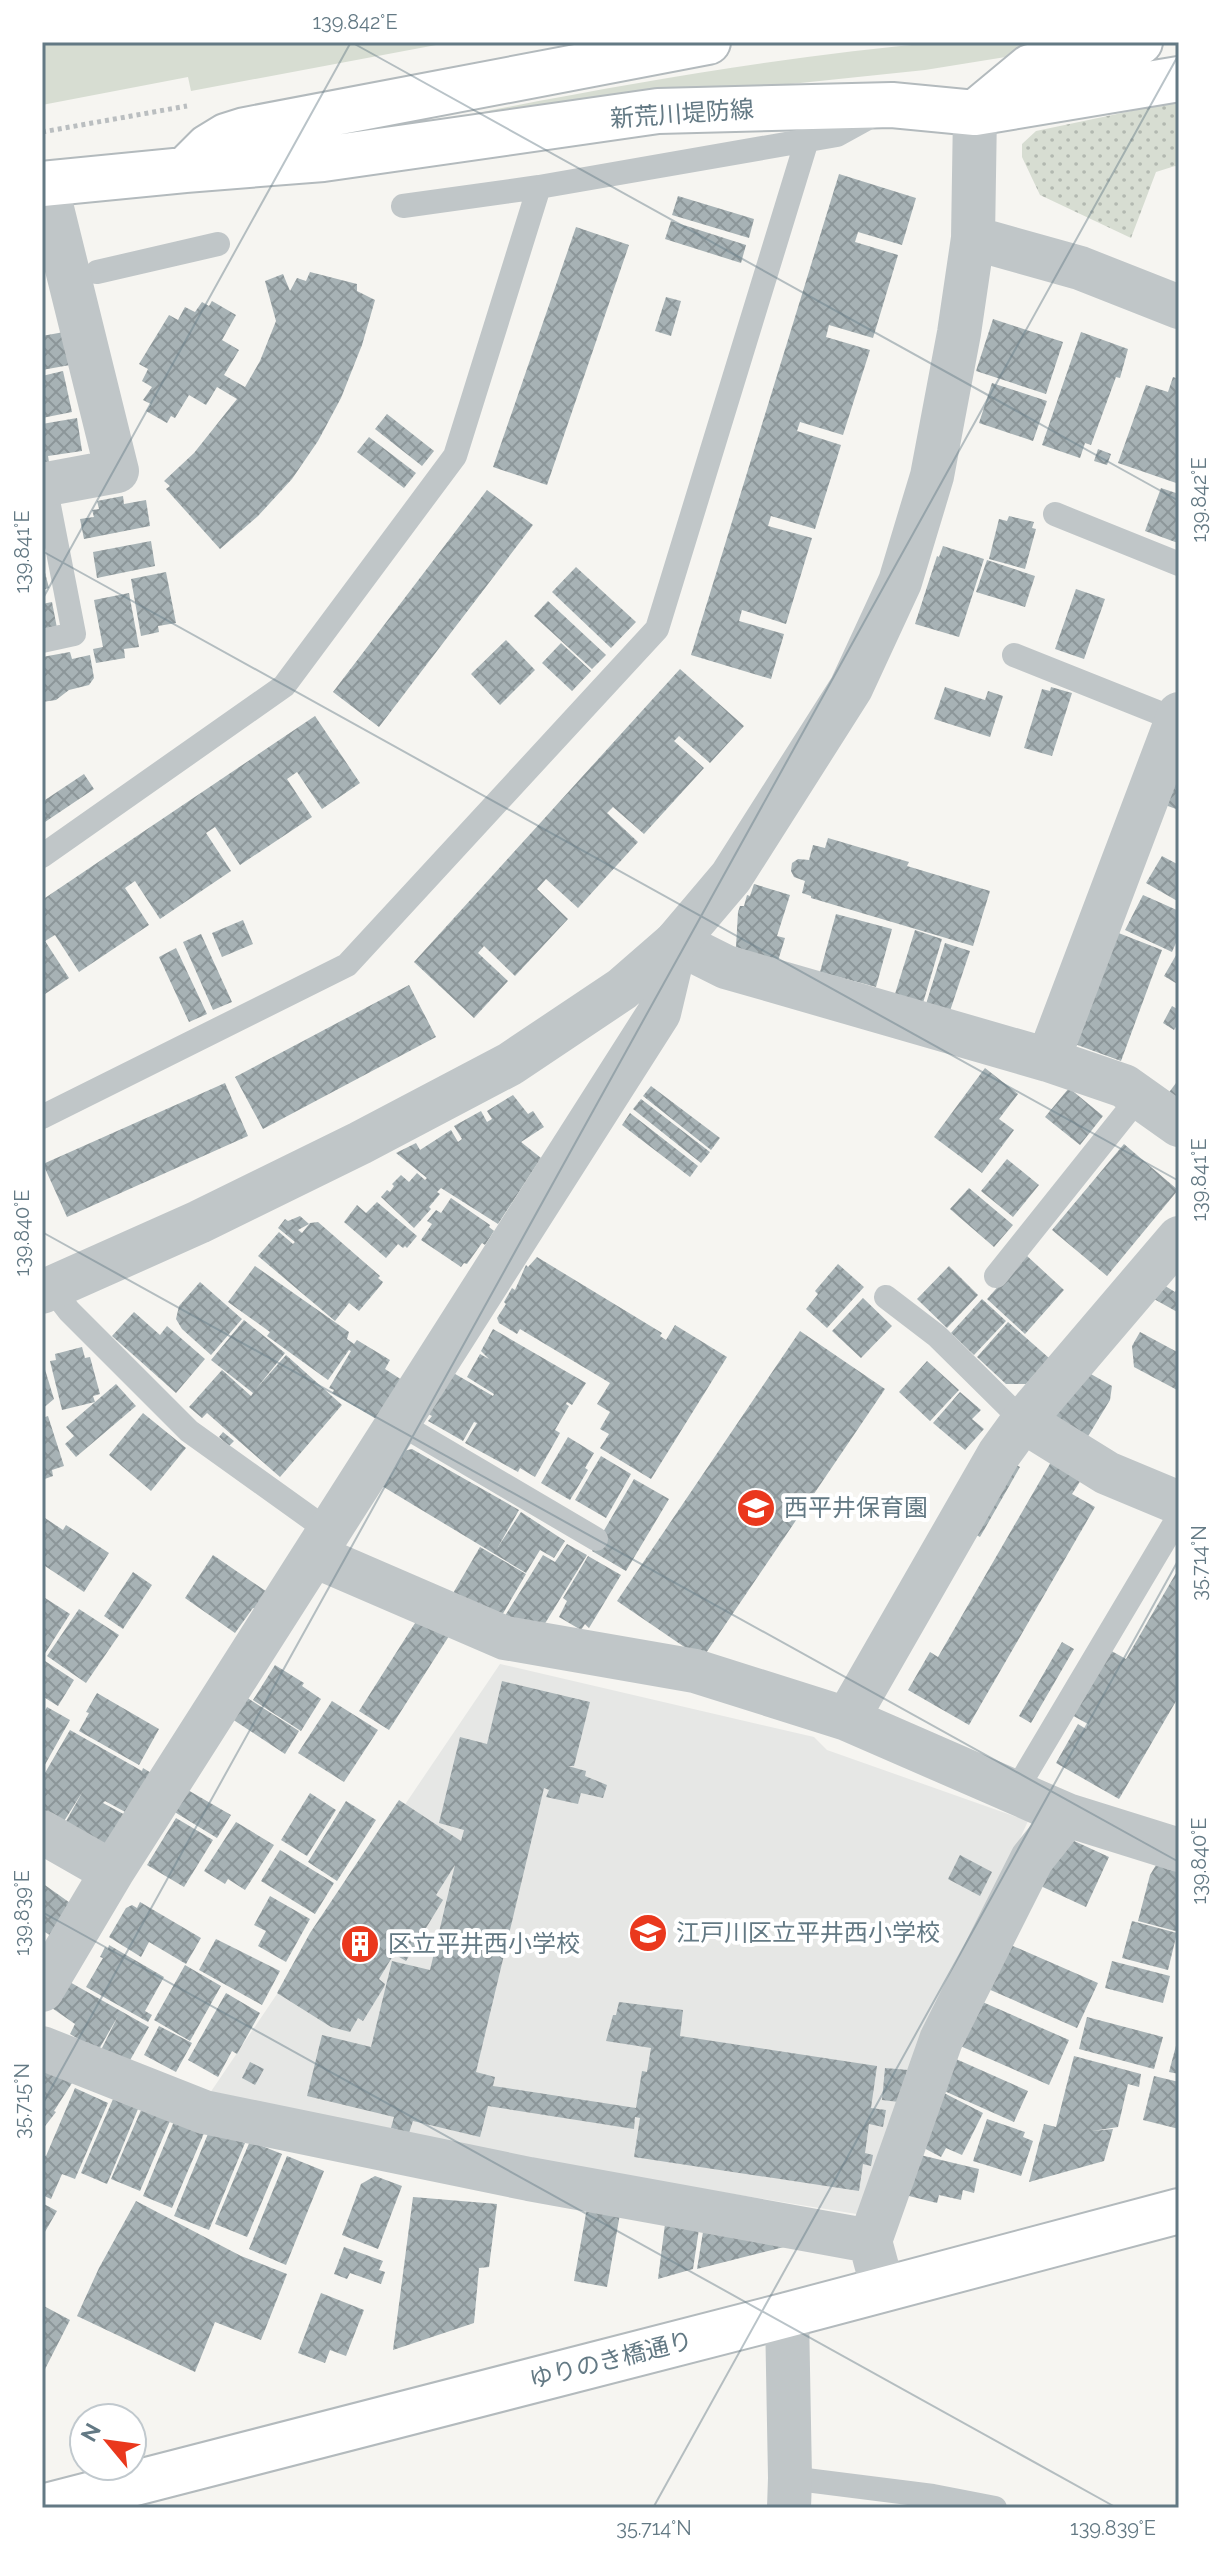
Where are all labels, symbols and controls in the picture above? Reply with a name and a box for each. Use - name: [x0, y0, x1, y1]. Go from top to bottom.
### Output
- text: 139.842°E: [312, 10, 398, 34]
- street label: 新荒川堤防線: [609, 94, 755, 133]
- text: 139.842°E: [1187, 457, 1211, 543]
- text: 139.841°E: [10, 510, 34, 594]
- text: 139.841°E: [1187, 1138, 1211, 1222]
- text: 139.840°E: [10, 1190, 34, 1276]
- school or university icon: 西平井保育園: [735, 1487, 777, 1529]
- place label: 西平井保育園: [784, 1493, 928, 1522]
- text: 35.714°N: [1187, 1525, 1211, 1601]
- text: 139.840°E: [1187, 1818, 1211, 1904]
- text: 139.839°E: [10, 1870, 34, 1956]
- school or university icon: 江戸川区立平井西小学校: [627, 1912, 669, 1954]
- place label: 江戸川区立平井西小学校: [676, 1918, 940, 1947]
- building icon: 区立平井西小学校: [339, 1923, 381, 1965]
- place label: 区立平井西小学校: [388, 1929, 580, 1958]
- text: 35.715°N: [10, 2063, 34, 2139]
- street label: ゆりのき橋通り: [526, 2325, 696, 2394]
- north arrow: [68, 2402, 148, 2482]
- text: N: [75, 2419, 106, 2446]
- text: 35.714°N: [616, 2516, 692, 2540]
- text: 139.839°E: [1070, 2516, 1156, 2540]

